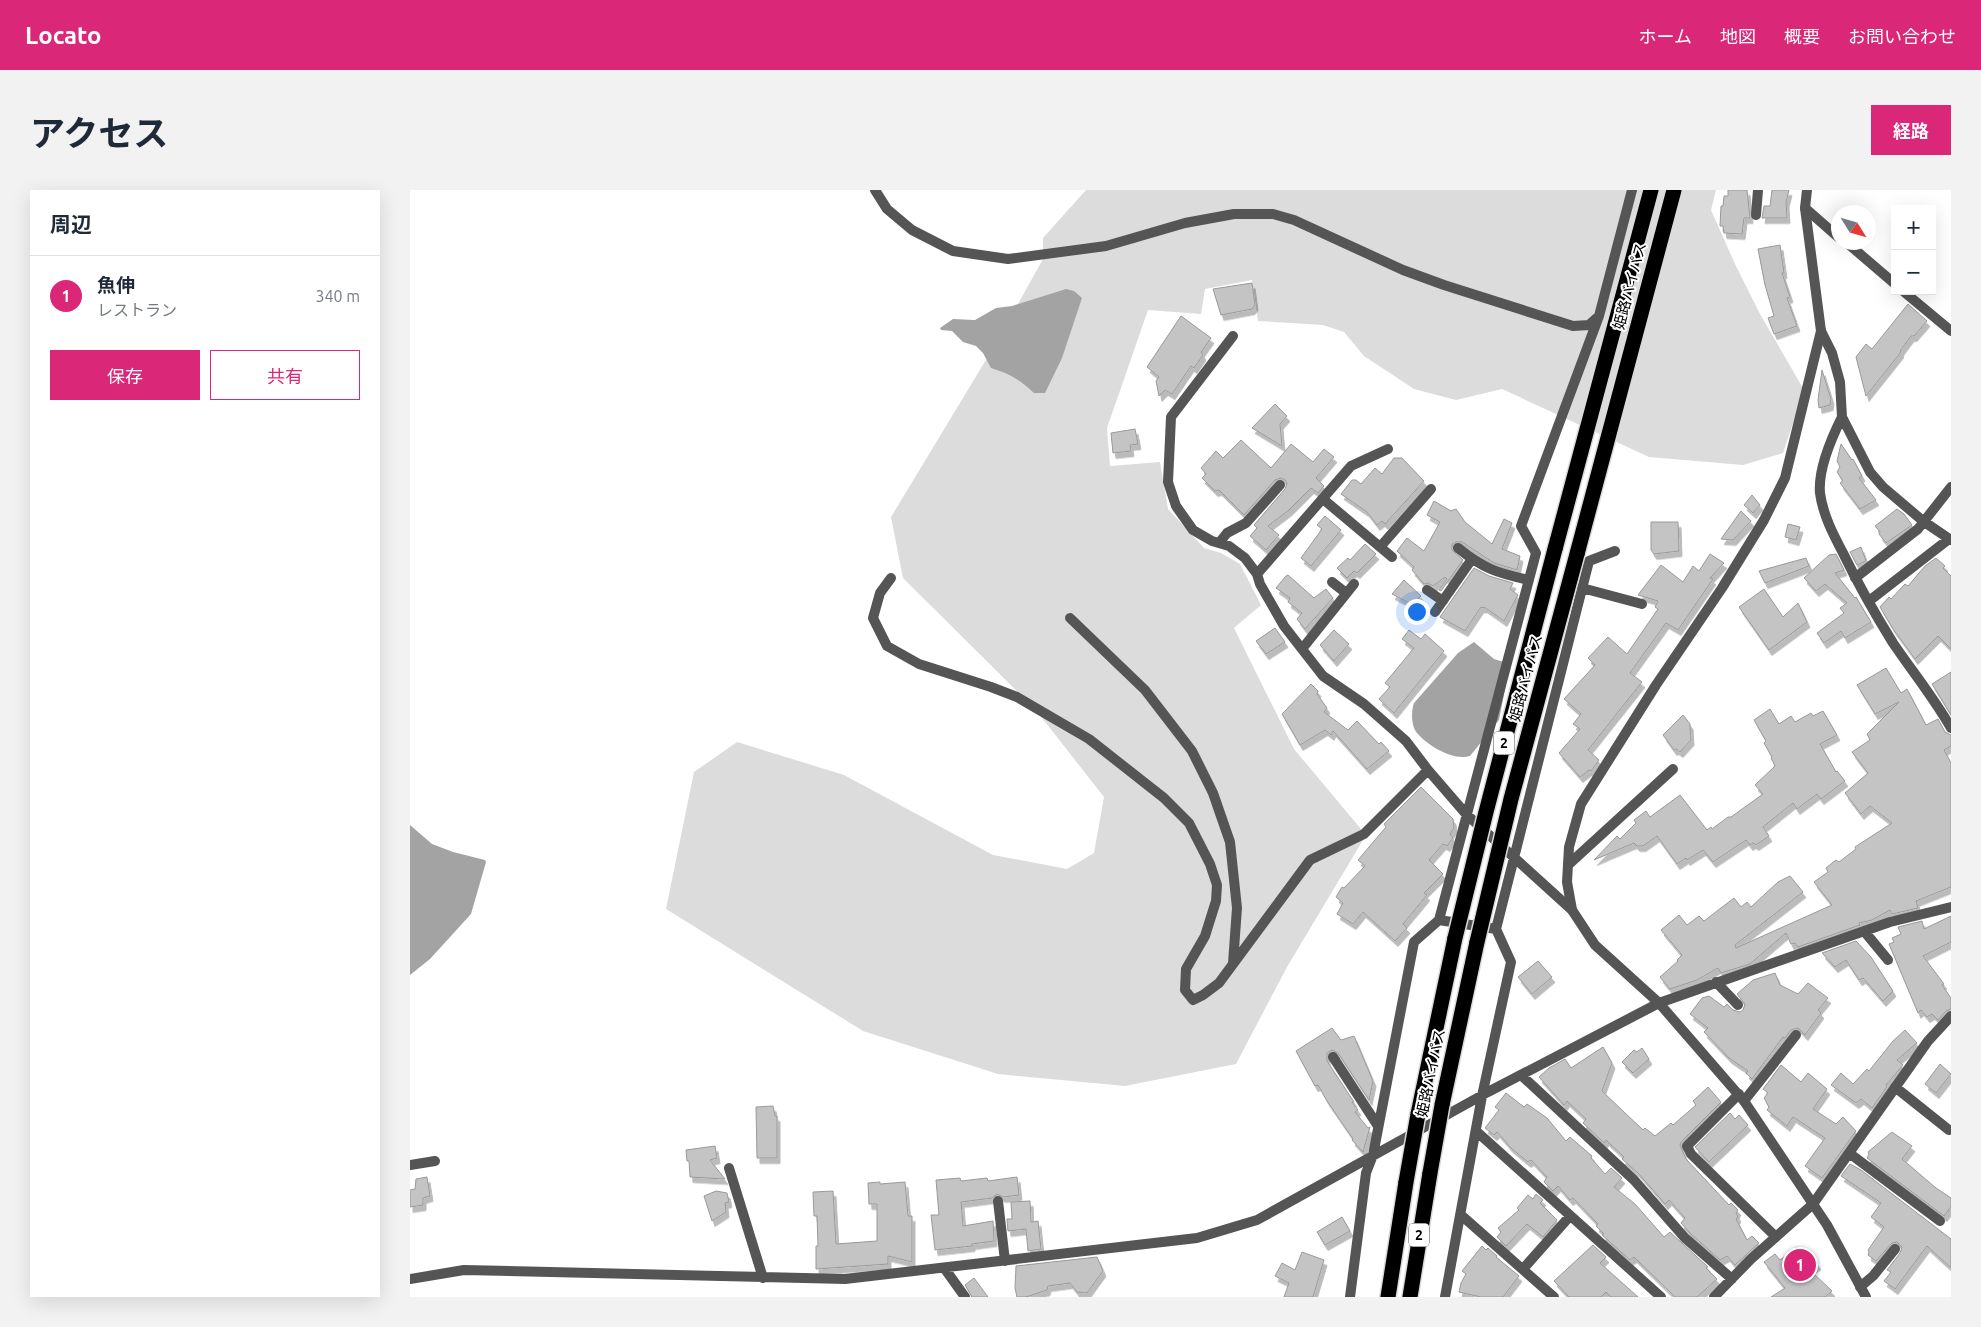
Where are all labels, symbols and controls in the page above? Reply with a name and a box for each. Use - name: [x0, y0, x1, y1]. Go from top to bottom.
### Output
- text: Locato: [25, 22, 101, 49]
- text: ホーム: [1639, 26, 1692, 46]
- text: 地図: [1720, 26, 1756, 46]
- text: 概要: [1784, 26, 1820, 46]
- text: お問い合わせ: [1848, 26, 1956, 46]
- button: 経路: [1871, 105, 1951, 155]
- text: アクセス: [30, 113, 168, 153]
- north arrow: [1831, 205, 1876, 250]
- map controls: [1891, 205, 1936, 295]
- button: +: [1891, 205, 1936, 250]
- text: 周辺: [50, 212, 92, 236]
- street label: 姫路バイパス: [1610, 240, 1649, 331]
- button: −: [1891, 250, 1936, 295]
- text: 魚伸: [97, 274, 135, 296]
- text: 1: [61, 287, 71, 305]
- text: 340 m: [315, 287, 360, 305]
- text: レストラン: [97, 301, 177, 319]
- button: 保存: [50, 350, 200, 400]
- button: 共有: [210, 350, 360, 400]
- your location: [1404, 599, 1430, 625]
- street label: 姫路バイパス: [1506, 632, 1545, 723]
- road number: 2: [1494, 732, 1514, 754]
- street label: 姫路バイパス: [1413, 1027, 1448, 1119]
- road number: 2: [1409, 1224, 1429, 1246]
- pin: 1: [1784, 1246, 1816, 1284]

